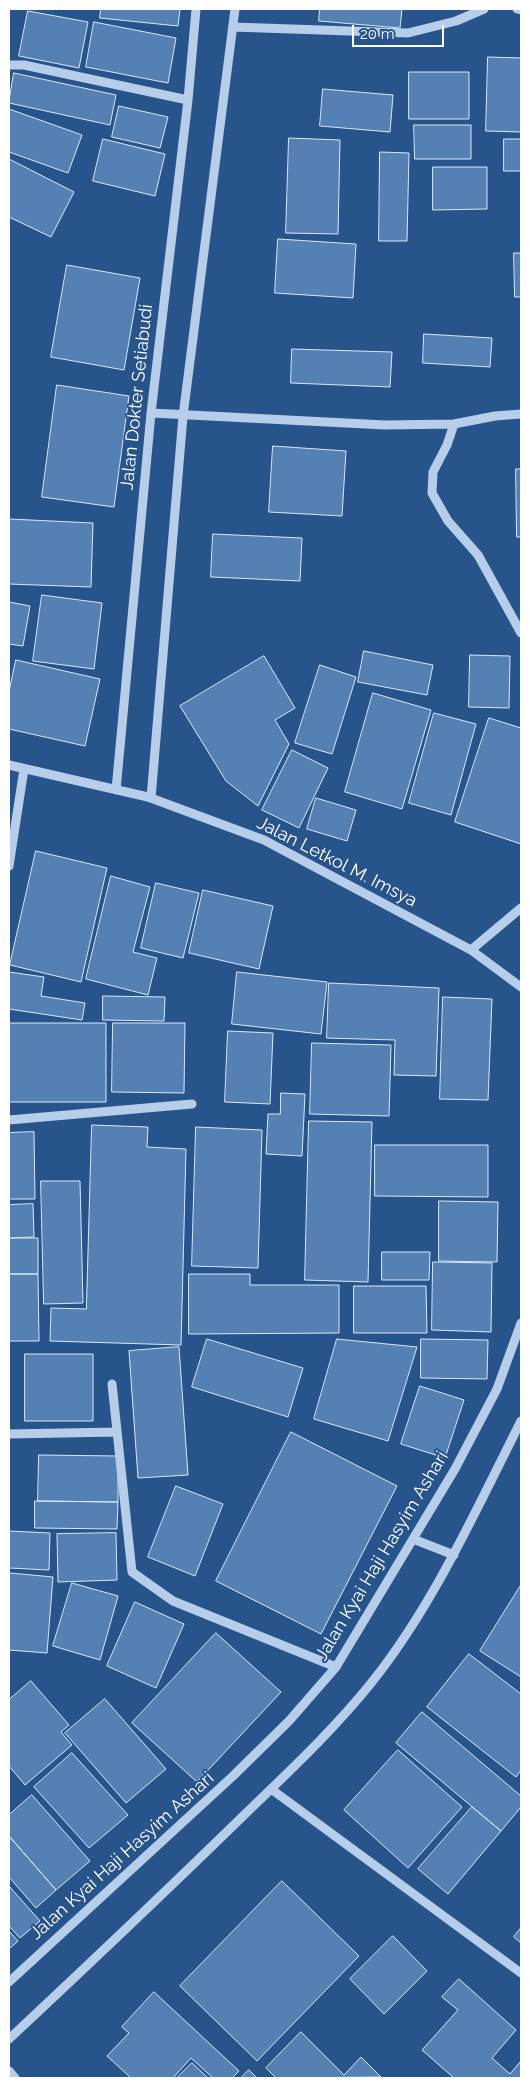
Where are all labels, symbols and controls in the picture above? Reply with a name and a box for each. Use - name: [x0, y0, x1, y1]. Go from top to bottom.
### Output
- scale bar: [355, 15, 448, 47]
- text: 20 m: [360, 25, 395, 43]
- street label: Jalan Dokter Setiabudi: [117, 303, 157, 491]
- street label: Jalan Letkol M. Imsya: [253, 812, 421, 912]
- street label: Jalan Kyai Haji Hasyim Ashari: [311, 1448, 453, 1664]
- street label: Jalan Kyai Haji Hasyim Ashari: [26, 1768, 218, 1944]

